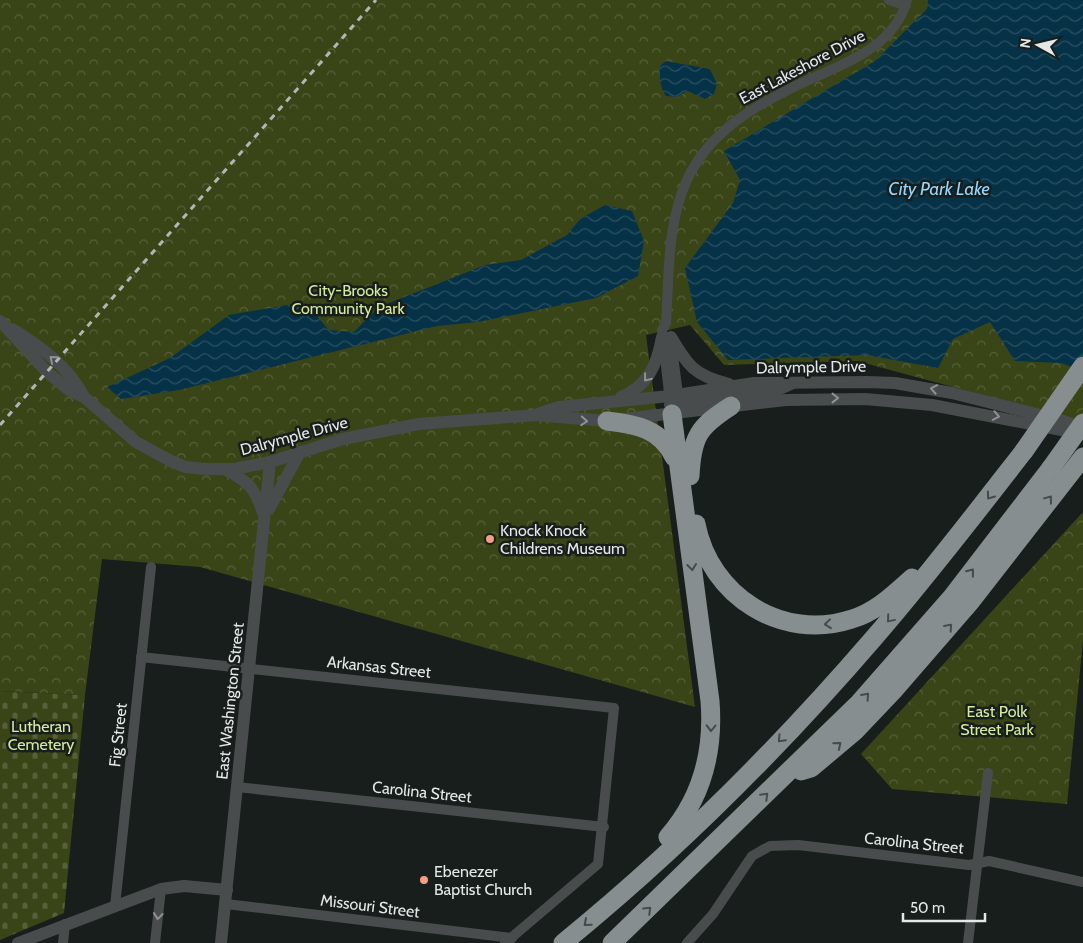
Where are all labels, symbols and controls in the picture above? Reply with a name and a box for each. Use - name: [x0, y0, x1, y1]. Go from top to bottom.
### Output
- north arrow: [1013, 20, 1063, 70]
- street label: East Lakeshore Drive: [736, 26, 868, 108]
- text: N: [1016, 37, 1035, 49]
- water label: City Park Lake: [888, 178, 990, 200]
- park label: City-Brooks Community Park: [291, 281, 405, 318]
- one-way arrow: [50, 356, 59, 365]
- street label: Dalrymple Drive: [756, 357, 866, 377]
- one-way arrow: [644, 372, 652, 381]
- one-way arrow: [930, 385, 939, 395]
- one-way arrow: [832, 393, 839, 403]
- one-way arrow: [992, 410, 1000, 420]
- street label: Dalrymple Drive: [238, 413, 350, 459]
- one-way arrow: [580, 415, 588, 426]
- one-way arrow: [987, 490, 995, 499]
- one-way arrow: [1044, 496, 1053, 505]
- place label: Knock Knock Childrens Museum: [500, 521, 625, 558]
- marker: Knock Knock Childrens Museum: [484, 533, 496, 545]
- one-way arrow: [686, 563, 697, 571]
- one-way arrow: [965, 568, 974, 578]
- one-way arrow: [887, 613, 896, 622]
- one-way arrow: [824, 618, 832, 629]
- street label: East Washington Street: [212, 621, 248, 780]
- one-way arrow: [943, 624, 952, 633]
- street label: Arkansas Street: [326, 652, 432, 682]
- one-way arrow: [860, 692, 869, 701]
- street label: Fig Street: [105, 701, 131, 768]
- park label: East Polk Street Park: [960, 702, 1035, 739]
- park label: Lutheran Cemetery: [8, 717, 74, 754]
- one-way arrow: [706, 724, 716, 732]
- one-way arrow: [778, 734, 787, 743]
- one-way arrow: [832, 743, 841, 751]
- street label: Carolina Street: [371, 777, 473, 807]
- one-way arrow: [759, 793, 768, 802]
- street label: Carolina Street: [863, 828, 965, 858]
- place label: Ebenezer Baptist Church: [434, 862, 532, 899]
- marker: Ebenezer Baptist Church: [418, 874, 430, 886]
- street label: Missouri Street: [319, 890, 421, 922]
- scale bar: [903, 890, 986, 922]
- text: 50 m: [910, 899, 945, 917]
- one-way arrow: [642, 907, 651, 916]
- one-way arrow: [153, 912, 164, 920]
- one-way arrow: [583, 917, 592, 926]

